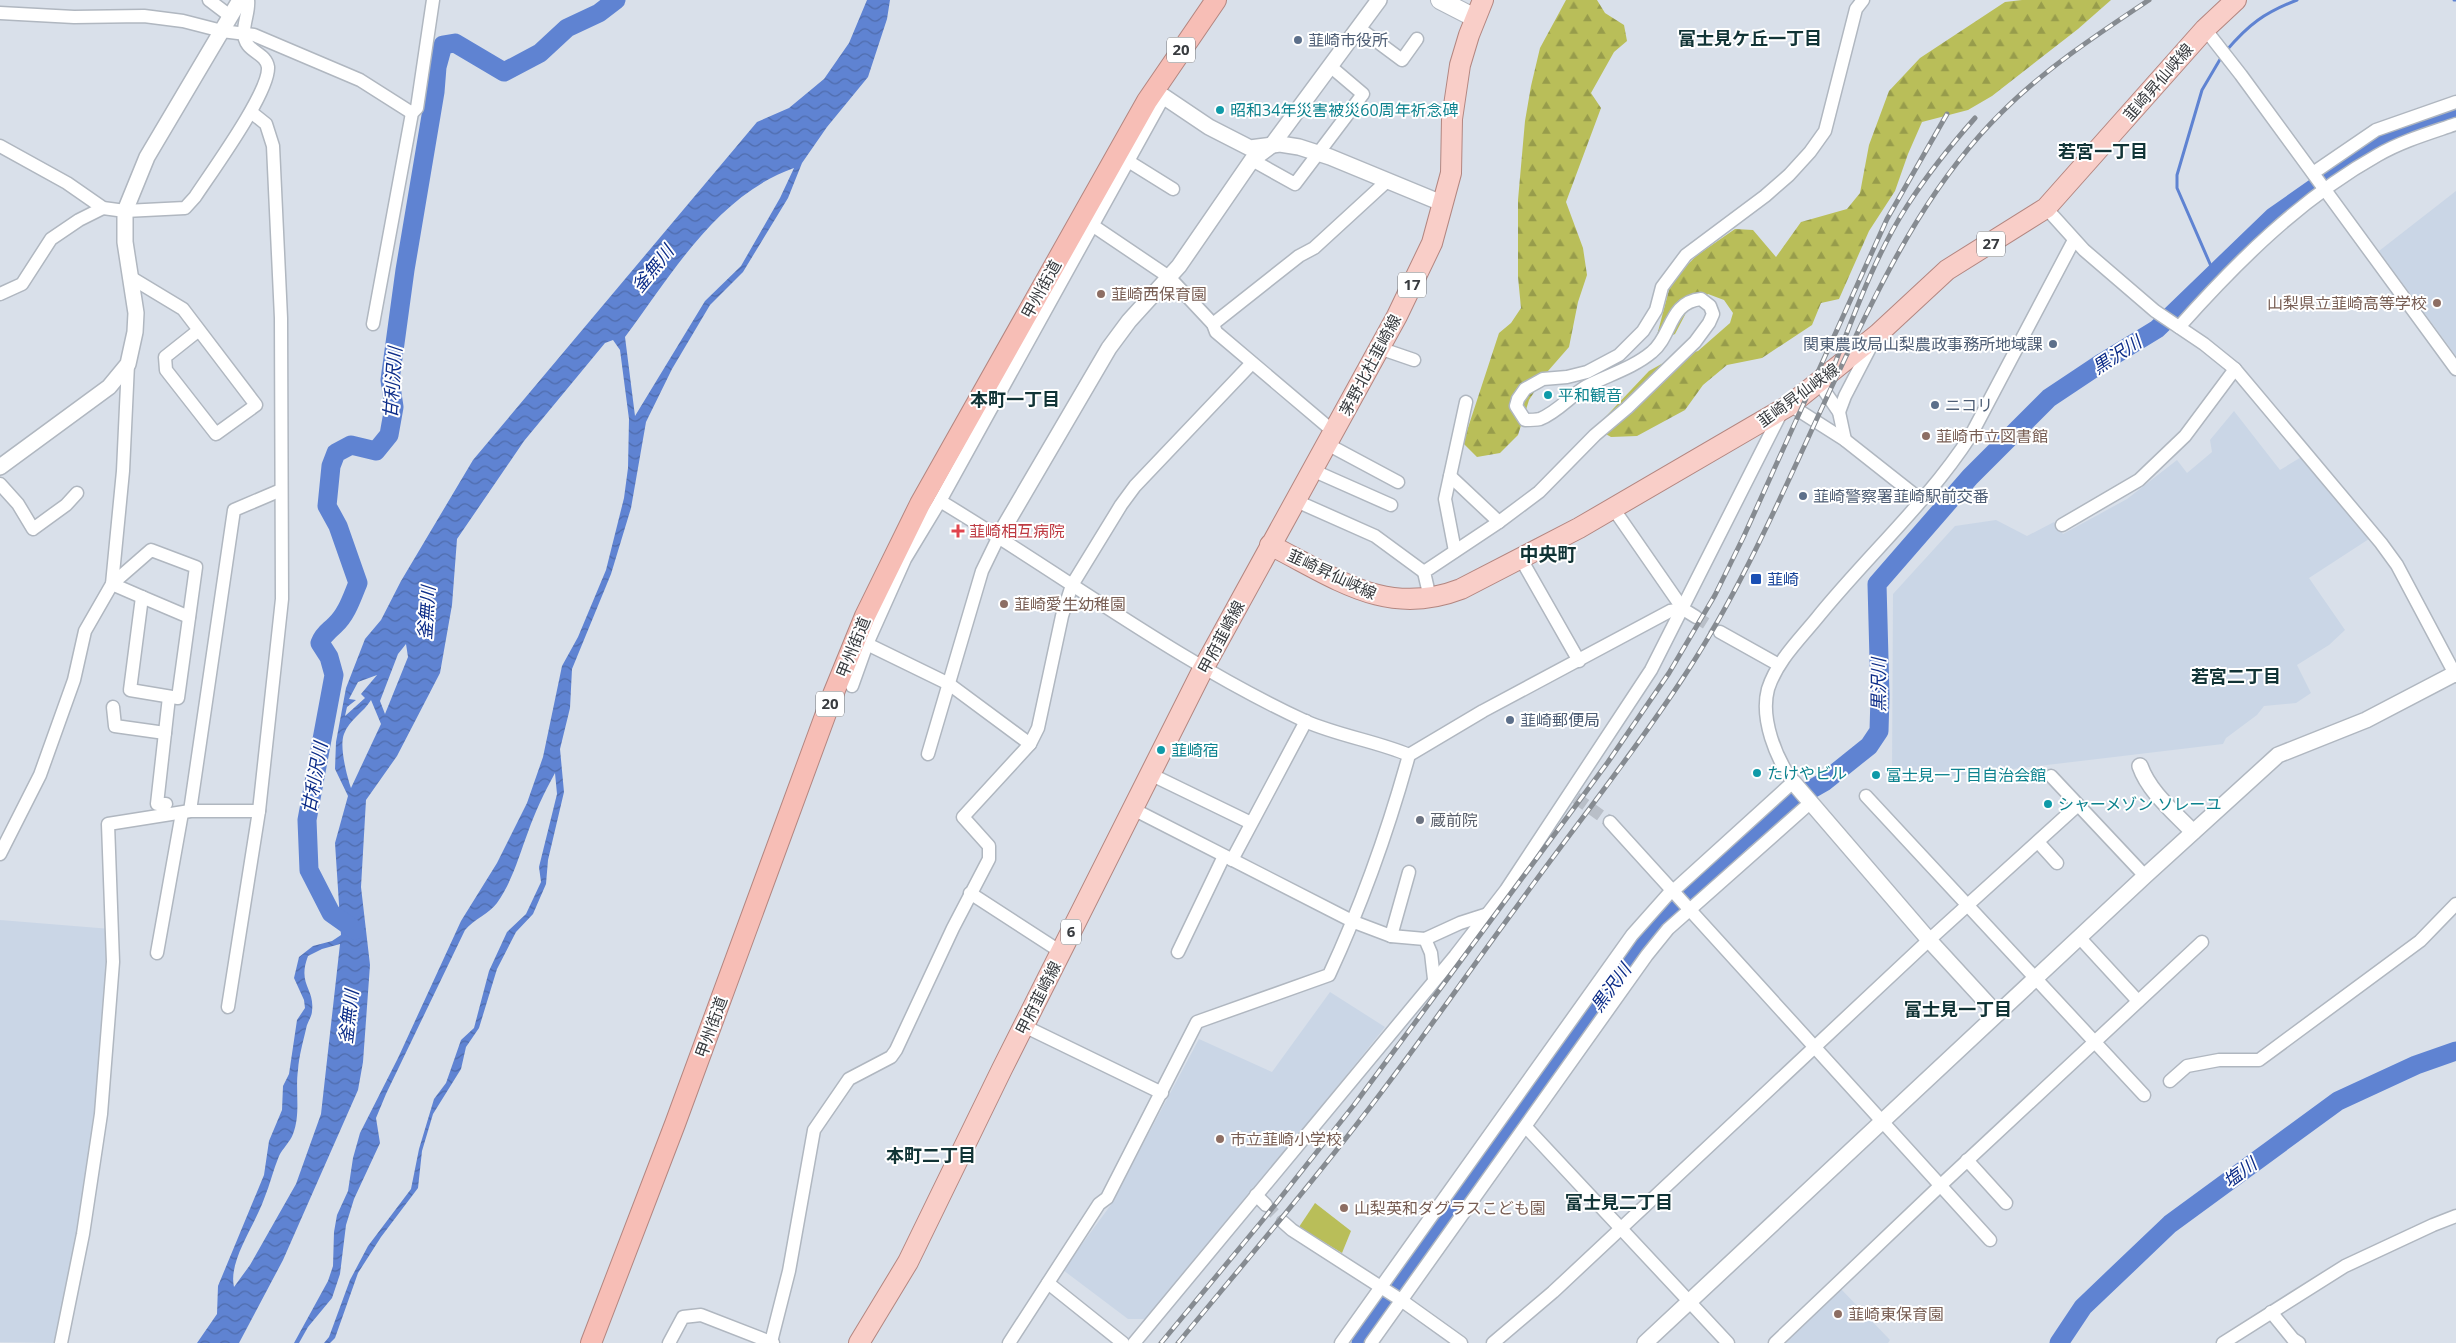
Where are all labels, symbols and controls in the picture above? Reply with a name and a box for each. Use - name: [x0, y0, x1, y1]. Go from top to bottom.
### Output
- district label: 富士見ケ丘一丁目: [1678, 26, 1822, 50]
- place label: 韮崎市役所: [1308, 29, 1388, 51]
- marker: 韮崎市役所: [1292, 34, 1304, 46]
- road number: 20: [1167, 38, 1195, 62]
- street label: 韮崎昇仙峡線: [2118, 39, 2198, 125]
- place label: 昭和34年災害被災60周年祈念碑: [1230, 99, 1459, 121]
- marker: 昭和34年災害被災60周年祈念碑: [1214, 104, 1226, 116]
- district label: 若宮一丁目: [2058, 139, 2148, 163]
- road number: 27: [1977, 232, 2005, 256]
- water label: 釜無川: [626, 238, 680, 297]
- street label: 甲州街道: [1016, 256, 1066, 322]
- road number: 17: [1398, 272, 1426, 298]
- place label: 韮崎西保育園: [1111, 283, 1207, 305]
- marker: 韮崎西保育園: [1095, 288, 1107, 300]
- place label: 山梨県立韮崎高等学校: [2267, 292, 2427, 314]
- marker: 山梨県立韮崎高等学校: [2431, 297, 2443, 309]
- street label: 茅野北杜韮崎線: [1334, 310, 1406, 420]
- water label: 黒沢川: [2087, 328, 2147, 379]
- place label: 関東農政局山梨農政事務所地域課: [1803, 333, 2043, 355]
- marker: 関東農政局山梨農政事務所地域課: [2047, 338, 2059, 350]
- water label: 甘利沢川: [378, 344, 407, 420]
- street label: 韮崎昇仙峡線: [1753, 358, 1843, 432]
- place label: 平和観音: [1558, 384, 1622, 406]
- district label: 本町一丁目: [970, 387, 1060, 411]
- marker: 平和観音: [1542, 389, 1554, 401]
- place label: ニコリ: [1945, 394, 1993, 416]
- marker: ニコリ: [1929, 399, 1941, 411]
- place label: 韮崎市立図書館: [1936, 425, 2048, 447]
- marker: 韮崎市立図書館: [1920, 430, 1932, 442]
- place label: 韮崎警察署韮崎駅前交番: [1813, 485, 1989, 507]
- marker: 韮崎警察署韮崎駅前交番: [1797, 490, 1809, 502]
- place label: 韮崎相互病院: [969, 520, 1065, 542]
- marker: 韮崎相互病院: [951, 524, 965, 538]
- district label: 中央町: [1519, 541, 1577, 567]
- street label: 韮崎昇仙峡線: [1284, 544, 1380, 604]
- place label: 韮崎: [1767, 568, 1799, 590]
- marker: 韮崎: [1749, 572, 1763, 586]
- water label: 釜無川: [412, 583, 440, 641]
- place label: 韮崎愛生幼稚園: [1014, 593, 1126, 615]
- street label: 甲府韮崎線: [1193, 597, 1249, 677]
- marker: 韮崎愛生幼稚園: [998, 598, 1010, 610]
- street label: 甲州街道: [831, 613, 875, 681]
- water label: 黒沢川: [1866, 656, 1890, 712]
- district label: 若宮二丁目: [2191, 664, 2281, 688]
- road number: 20: [816, 692, 844, 716]
- place label: 韮崎郵便局: [1520, 709, 1600, 731]
- marker: 韮崎郵便局: [1504, 714, 1516, 726]
- water label: 甘利沢川: [296, 738, 332, 815]
- place label: 韮崎宿: [1171, 739, 1219, 761]
- marker: 韮崎宿: [1155, 744, 1167, 756]
- place label: たけやビル: [1767, 762, 1847, 784]
- place label: 富士見一丁目自治会館: [1886, 764, 2046, 786]
- marker: たけやビル: [1751, 767, 1763, 779]
- marker: 富士見一丁目自治会館: [1870, 769, 1882, 781]
- place label: シャーメゾン ソレーユ: [2058, 793, 2222, 815]
- marker: シャーメゾン ソレーユ: [2042, 798, 2054, 810]
- place label: 蔵前院: [1430, 809, 1478, 831]
- marker: 蔵前院: [1414, 814, 1426, 826]
- road number: 6: [1061, 920, 1081, 944]
- street label: 甲府韮崎線: [1010, 957, 1066, 1039]
- water label: 黒沢川: [1585, 957, 1637, 1016]
- water label: 釜無川: [333, 987, 363, 1045]
- street label: 甲州街道: [690, 993, 732, 1061]
- district label: 富士見一丁目: [1904, 997, 2012, 1021]
- place label: 市立韮崎小学校: [1230, 1128, 1342, 1150]
- marker: 市立韮崎小学校: [1214, 1133, 1226, 1145]
- district label: 本町二丁目: [886, 1143, 976, 1167]
- water label: 塩川: [2218, 1151, 2263, 1192]
- district label: 富士見二丁目: [1565, 1190, 1673, 1214]
- place label: 山梨英和ダグラスこども園: [1354, 1197, 1546, 1219]
- marker: 山梨英和ダグラスこども園: [1338, 1202, 1350, 1214]
- place label: 韮崎東保育園: [1848, 1303, 1944, 1325]
- marker: 韮崎東保育園: [1832, 1308, 1844, 1320]

